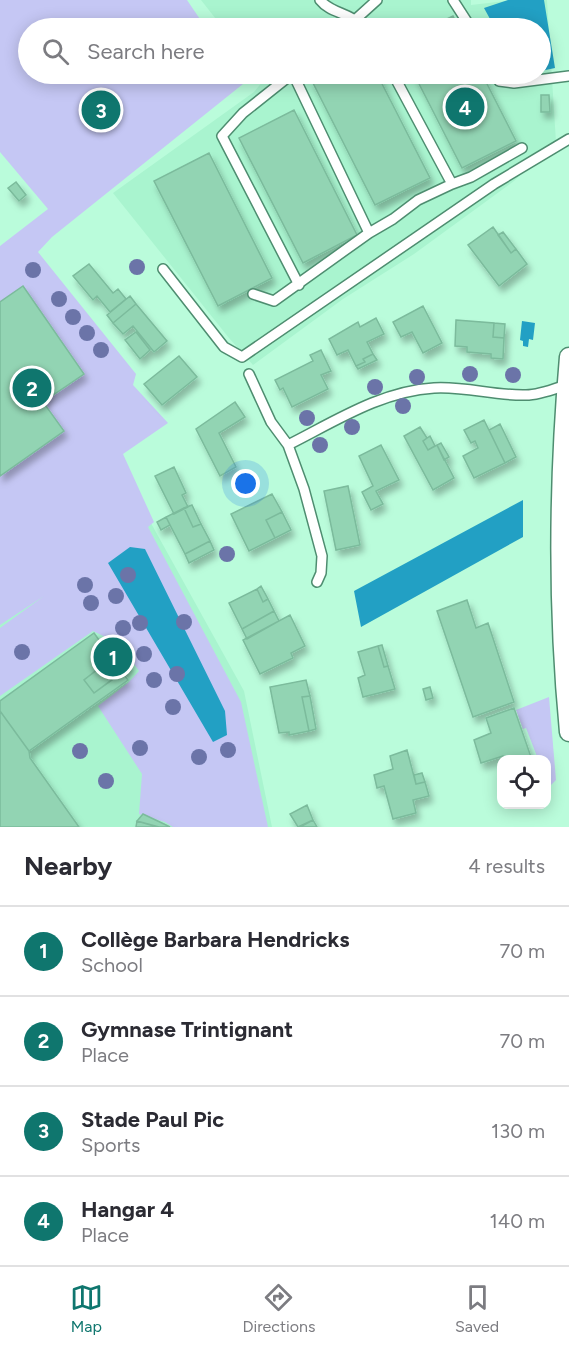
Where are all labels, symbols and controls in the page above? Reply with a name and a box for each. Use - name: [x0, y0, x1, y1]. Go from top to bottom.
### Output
- search box: [18, 18, 551, 84]
- icon: search: [39, 35, 72, 68]
- text: Search here: [87, 38, 205, 65]
- pin: 4: [446, 84, 484, 130]
- pin: 3: [82, 88, 120, 132]
- pin: 2: [12, 366, 51, 410]
- your location: [231, 469, 260, 498]
- pin: 1: [94, 634, 132, 680]
- map controls: [497, 755, 551, 809]
- button: locate: [497, 755, 551, 809]
- text: Nearby: [24, 850, 112, 882]
- text: 4 results: [468, 854, 545, 878]
- text: Collège Barbara Hendricks: [81, 926, 350, 953]
- text: 1: [39, 939, 48, 963]
- text: 70 m: [499, 939, 545, 963]
- text: School: [81, 953, 143, 977]
- text: Gymnase Trintignant: [81, 1016, 293, 1043]
- text: 2: [38, 1029, 49, 1053]
- text: 70 m: [499, 1029, 545, 1053]
- text: Place: [81, 1043, 129, 1067]
- text: Stade Paul Pic: [81, 1106, 224, 1133]
- text: 3: [38, 1119, 49, 1143]
- text: 130 m: [491, 1119, 545, 1143]
- text: Sports: [81, 1133, 140, 1157]
- text: Hangar 4: [81, 1196, 174, 1223]
- text: 4: [37, 1209, 50, 1233]
- text: 140 m: [490, 1209, 545, 1233]
- text: Place: [81, 1223, 129, 1247]
- tab: Map: [70, 1281, 103, 1336]
- tab: Directions: [242, 1281, 315, 1336]
- tab: Saved: [455, 1281, 499, 1336]

